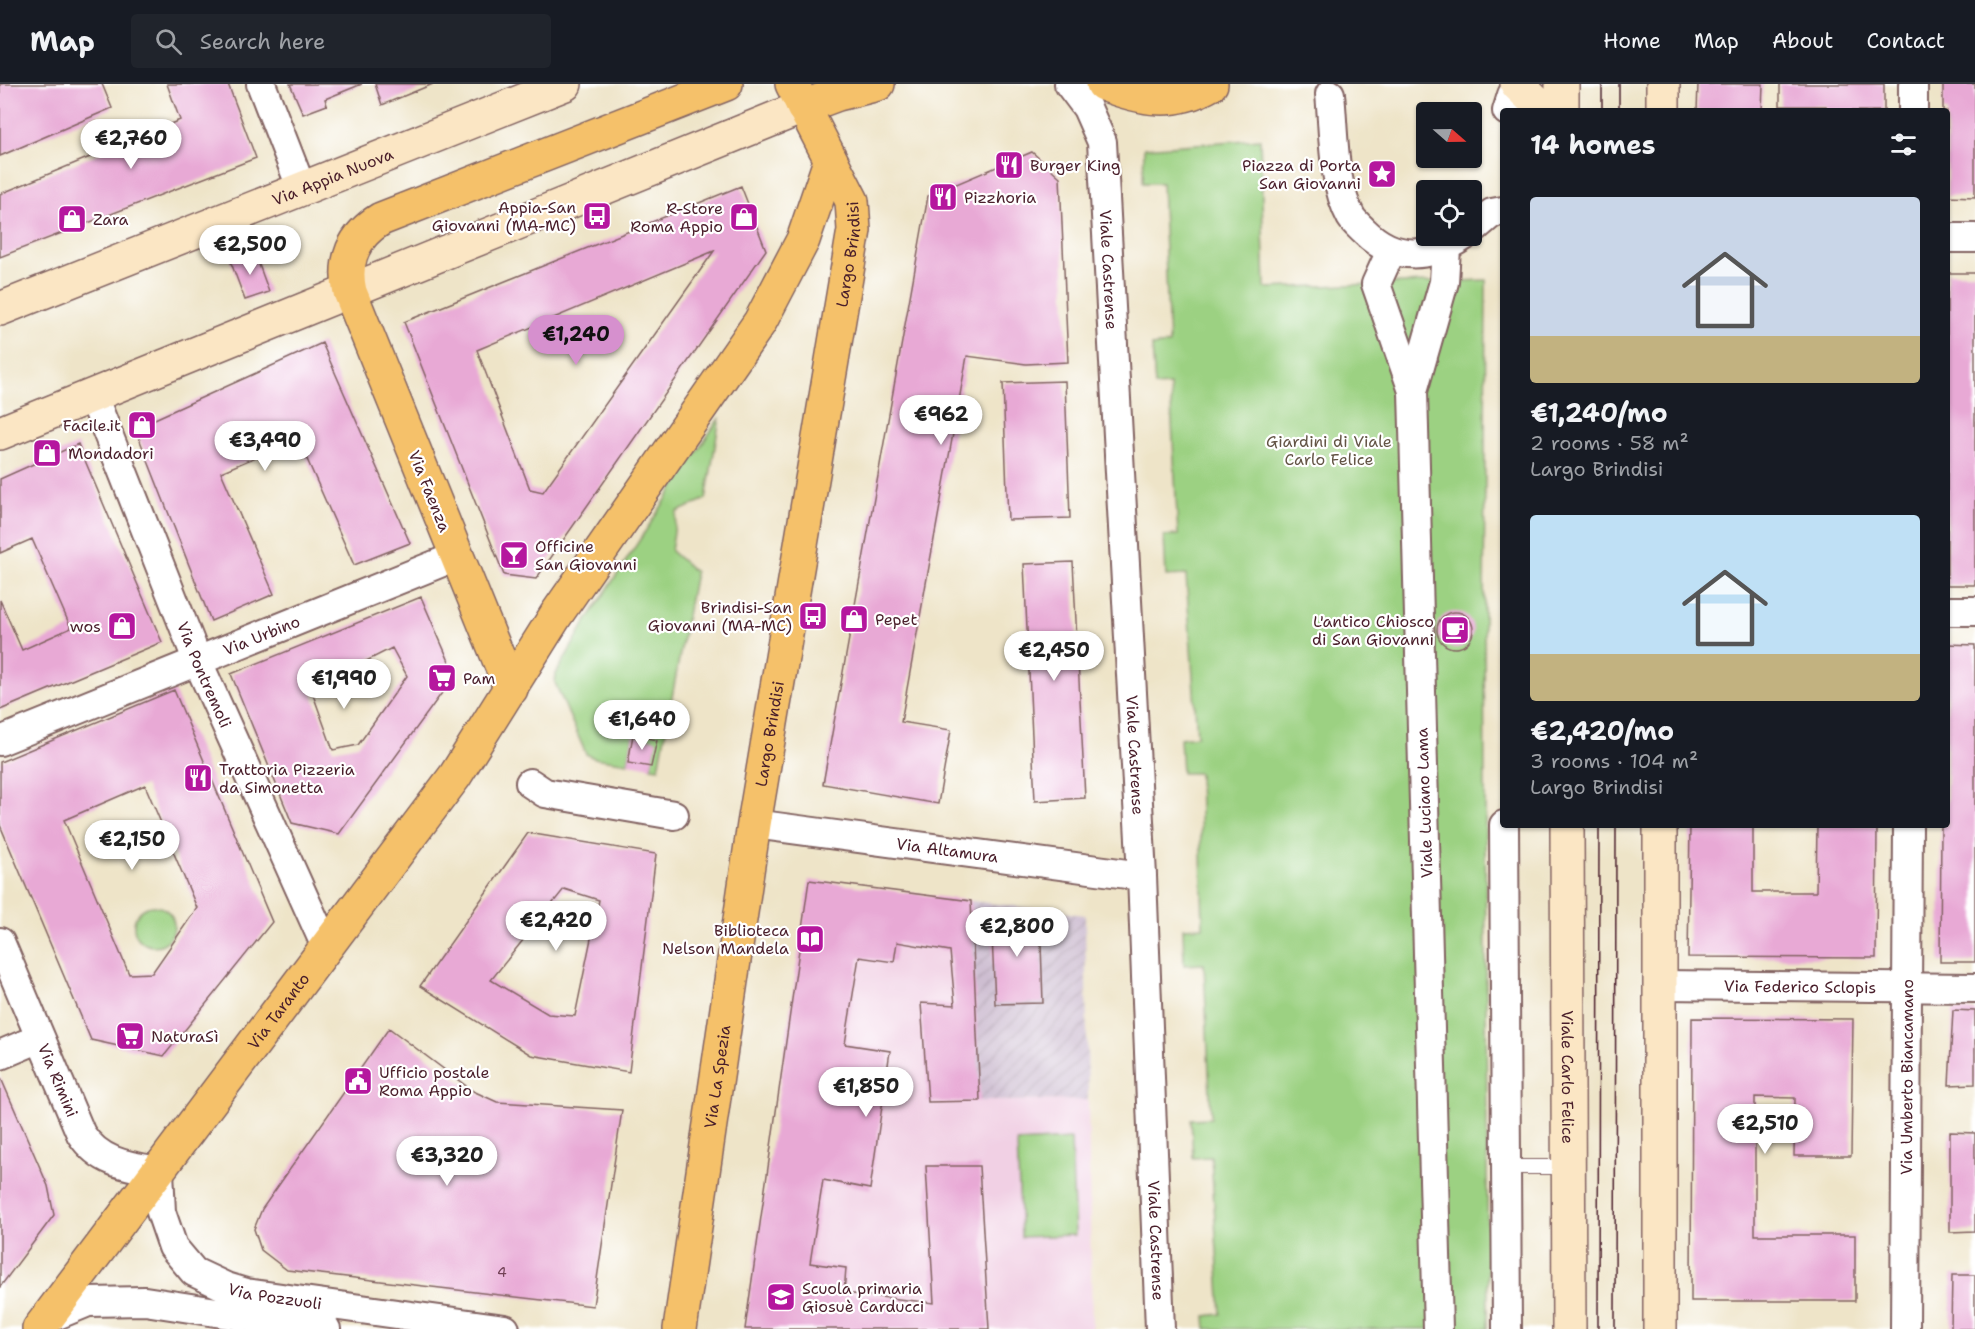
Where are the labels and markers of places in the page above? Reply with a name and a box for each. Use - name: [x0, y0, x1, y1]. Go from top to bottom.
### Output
- pin: €2,760: [82, 119, 180, 170]
- restaurant icon: Burger King: [993, 149, 1025, 181]
- place label: Burger King: [1030, 155, 1121, 176]
- place label: Piazza di Porta San Giovanni: [1242, 155, 1361, 194]
- place icon: Piazza di Porta San Giovanni: [1366, 158, 1398, 190]
- restaurant icon: Pizzhoria: [927, 181, 959, 213]
- place label: Pizzhoria: [964, 187, 1036, 208]
- place label: Appia-San Giovanni (MA-MC): [432, 197, 576, 236]
- place label: R-Store Roma Appio: [630, 198, 723, 237]
- bus stop icon: Appia-San Giovanni (MA-MC): [581, 200, 613, 232]
- shop icon: R-Store Roma Appio: [728, 201, 760, 233]
- shop icon: Zara: [56, 203, 88, 235]
- place label: Zara: [93, 209, 129, 230]
- pin: €2,500: [201, 225, 299, 276]
- pin: €1,240: [527, 315, 625, 366]
- pin: €962: [905, 395, 977, 446]
- shop icon: Facile.it: [126, 409, 158, 441]
- place label: Facile.it: [63, 415, 121, 436]
- pin: €3,490: [216, 421, 314, 472]
- shop icon: Mondadori: [31, 437, 63, 469]
- place label: Mondadori: [68, 443, 154, 464]
- place label: Officine San Giovanni: [535, 536, 637, 575]
- bar icon: Officine San Giovanni: [498, 539, 530, 571]
- place label: Brindisi-San Giovanni (MA-MC): [648, 597, 792, 636]
- bus stop icon: Brindisi-San Giovanni (MA-MC): [797, 600, 829, 632]
- shop icon: Pepet: [838, 603, 870, 635]
- place label: Pepet: [875, 609, 917, 630]
- shop icon: wos: [106, 610, 138, 642]
- place label: L'antico Chiosco di San Giovanni: [1312, 611, 1434, 650]
- cafe icon: L'antico Chiosco di San Giovanni: [1439, 614, 1471, 646]
- place label: wos: [70, 616, 101, 637]
- pin: €2,450: [1005, 631, 1103, 682]
- pin: €1,990: [295, 659, 393, 710]
- supermarket icon: Pam: [426, 662, 458, 694]
- place label: Pam: [463, 668, 495, 689]
- pin: €1,640: [593, 700, 691, 751]
- place label: Trattoria Pizzeria da Simonetta: [219, 759, 355, 798]
- restaurant icon: Trattoria Pizzeria da Simonetta: [182, 762, 214, 794]
- pin: €2,150: [83, 820, 181, 871]
- pin: €2,420: [507, 901, 605, 952]
- pin: €2,800: [968, 907, 1066, 958]
- place label: Biblioteca Nelson Mandela: [662, 920, 789, 959]
- library icon: Biblioteca Nelson Mandela: [794, 923, 826, 955]
- supermarket icon: NaturaSì: [114, 1020, 146, 1052]
- place label: NaturaSì: [151, 1026, 219, 1047]
- place label: Ufficio postale Roma Appio: [379, 1062, 490, 1101]
- public building icon: Ufficio postale Roma Appio: [342, 1065, 374, 1097]
- pin: €1,850: [817, 1067, 915, 1118]
- pin: €2,510: [1716, 1104, 1814, 1155]
- pin: €3,320: [398, 1136, 496, 1187]
- place label: Scuola primaria Giosuè Carducci: [802, 1278, 924, 1317]
- school or university icon: Scuola primaria Giosuè Carducci: [765, 1281, 797, 1313]

